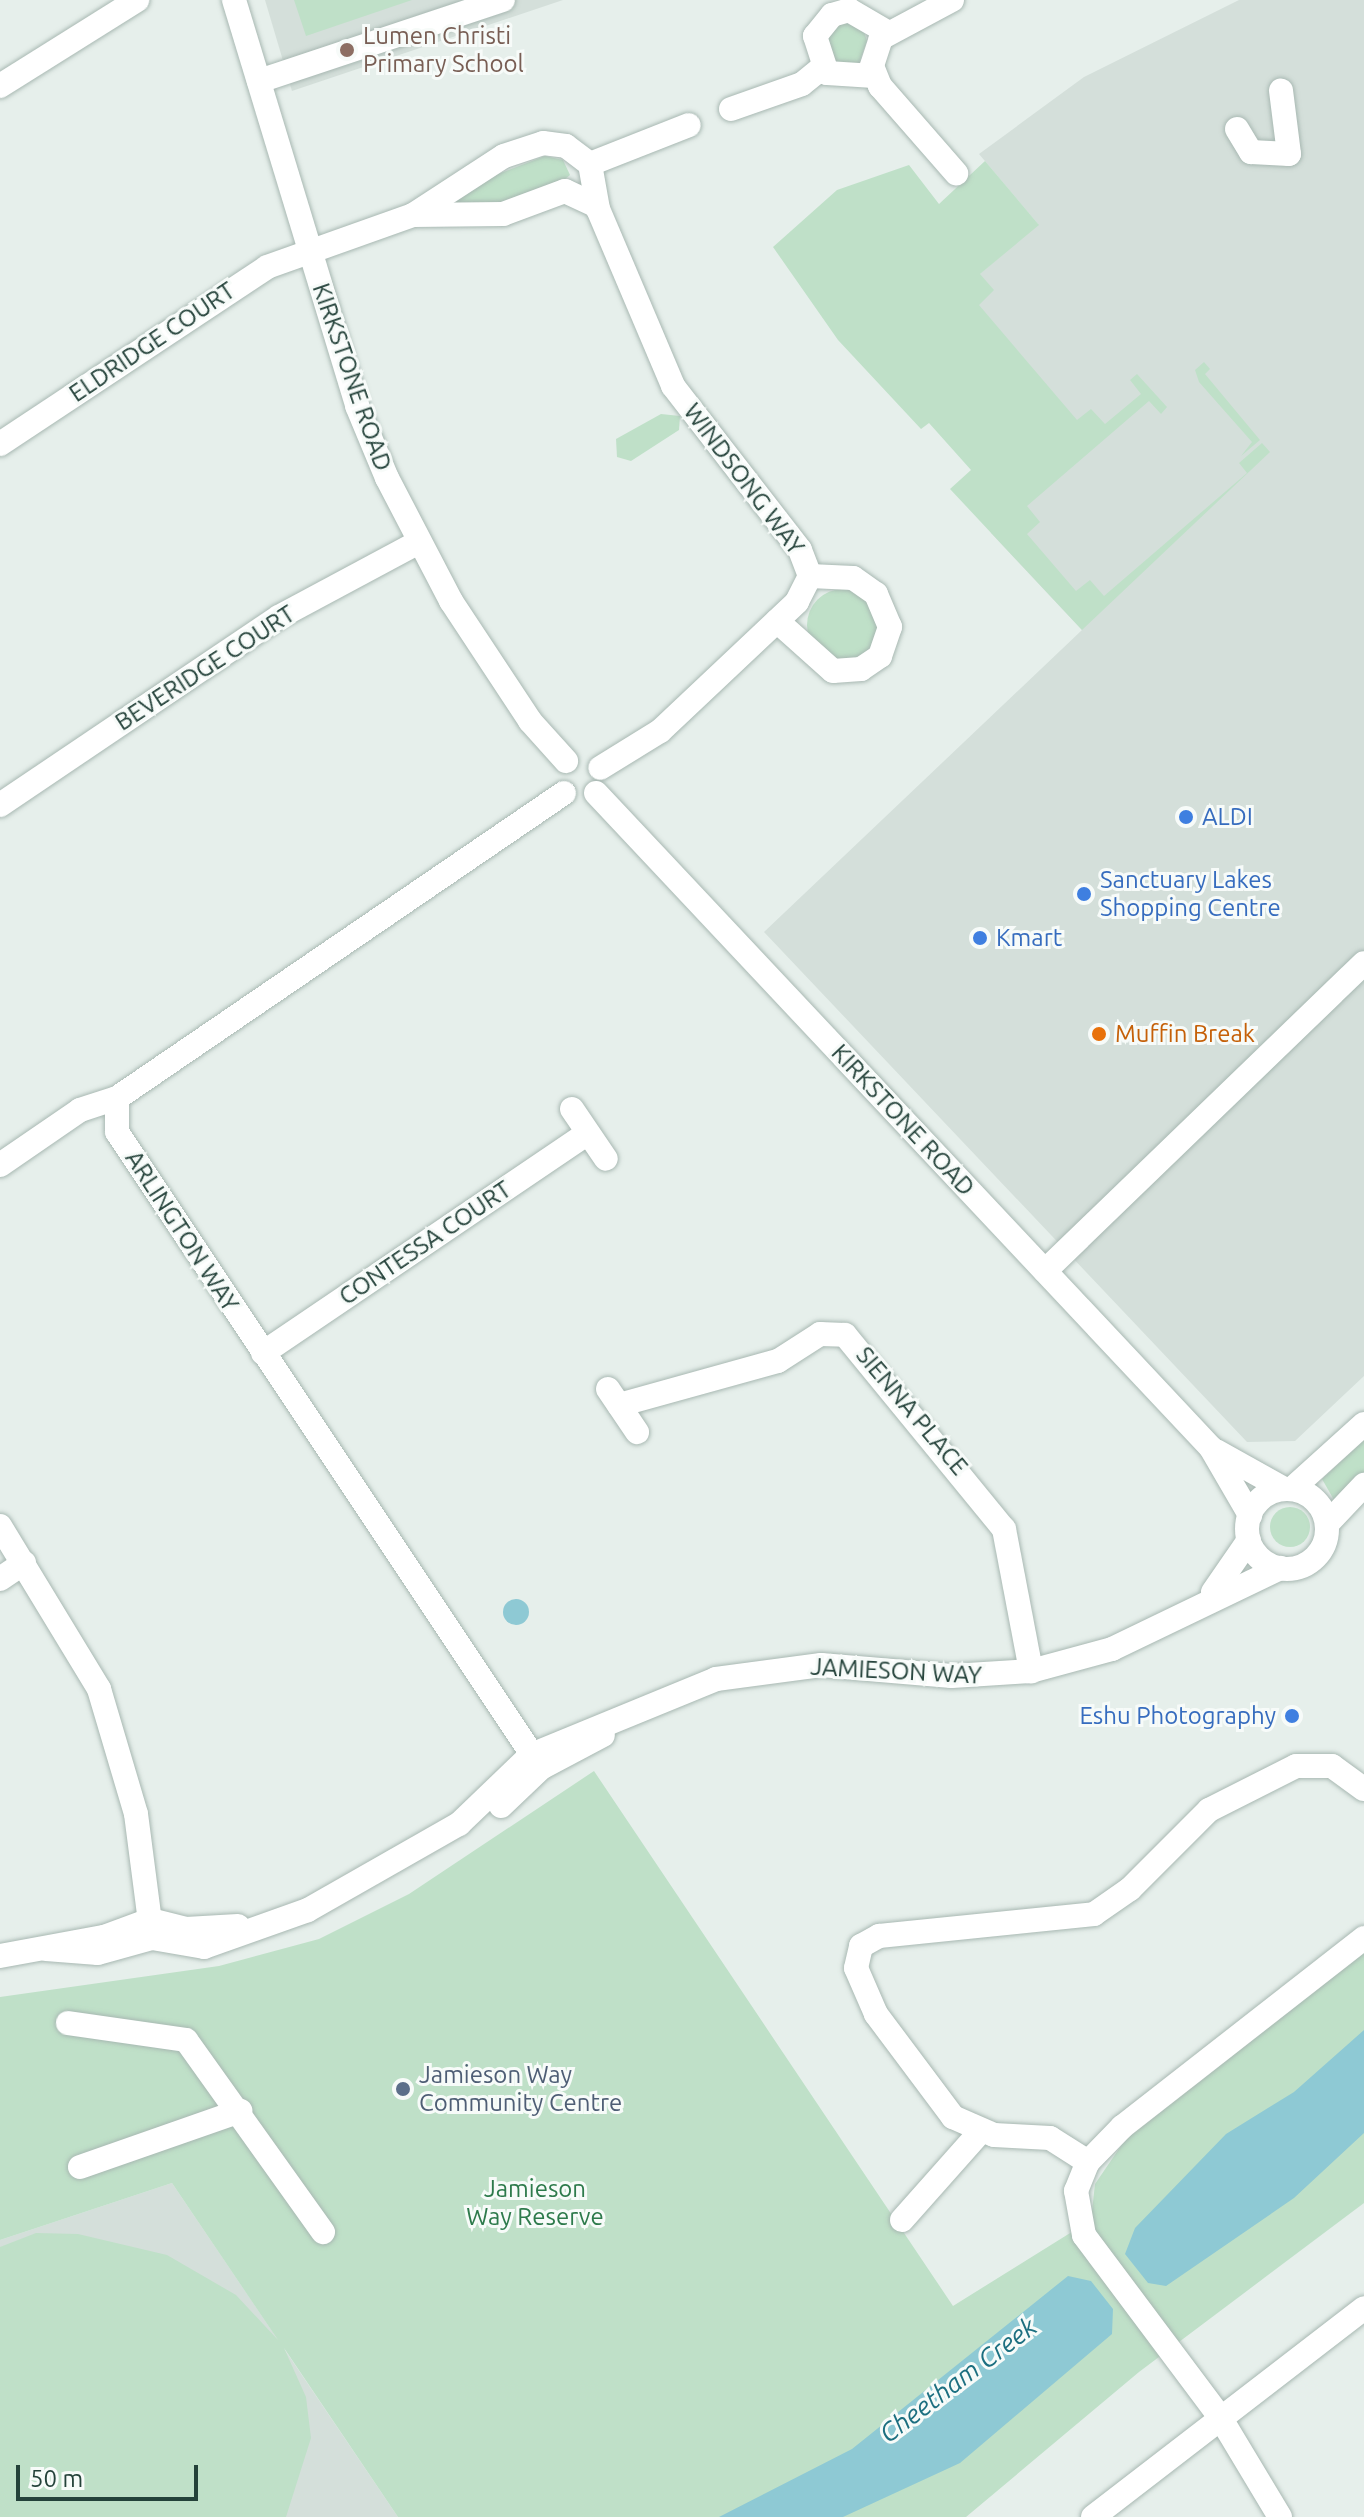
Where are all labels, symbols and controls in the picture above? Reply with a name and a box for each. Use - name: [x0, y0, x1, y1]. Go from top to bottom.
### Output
- place label: Lumen Christi Primary School: [363, 22, 524, 78]
- marker: Lumen Christi Primary School: [338, 41, 356, 59]
- street label: ELDRIDGE COURT: [64, 276, 240, 408]
- street label: KIRKSTONE ROAD: [306, 279, 398, 475]
- street label: WINDSONG WAY: [678, 398, 810, 560]
- street label: BEVERIDGE COURT: [110, 599, 300, 737]
- place label: ALDI: [1202, 803, 1253, 831]
- marker: ALDI: [1177, 808, 1195, 826]
- place label: Sanctuary Lakes Shopping Centre: [1100, 866, 1281, 922]
- marker: Sanctuary Lakes Shopping Centre: [1075, 885, 1093, 903]
- place label: Kmart: [996, 924, 1062, 952]
- marker: Kmart: [971, 929, 989, 947]
- place label: Muffin Break: [1115, 1020, 1255, 1048]
- marker: Muffin Break: [1090, 1025, 1108, 1043]
- street label: KIRKSTONE ROAD: [825, 1038, 981, 1202]
- street label: ARLINGTON WAY: [119, 1145, 245, 1317]
- street label: CONTESSA COURT: [334, 1175, 516, 1311]
- street label: SIENNA PLACE: [850, 1341, 974, 1481]
- street label: JAMIESON WAY: [810, 1652, 982, 1690]
- place label: Eshu Photography: [1079, 1702, 1276, 1730]
- marker: Eshu Photography: [1283, 1707, 1301, 1725]
- place label: Jamieson Way Community Centre: [419, 2061, 622, 2117]
- marker: Jamieson Way Community Centre: [394, 2080, 412, 2098]
- park label: Jamieson Way Reserve: [466, 2175, 604, 2231]
- water label: Cheetham Creek: [873, 2311, 1043, 2449]
- scale bar: [20, 2449, 202, 2499]
- text: 50 m: [30, 2465, 83, 2492]

